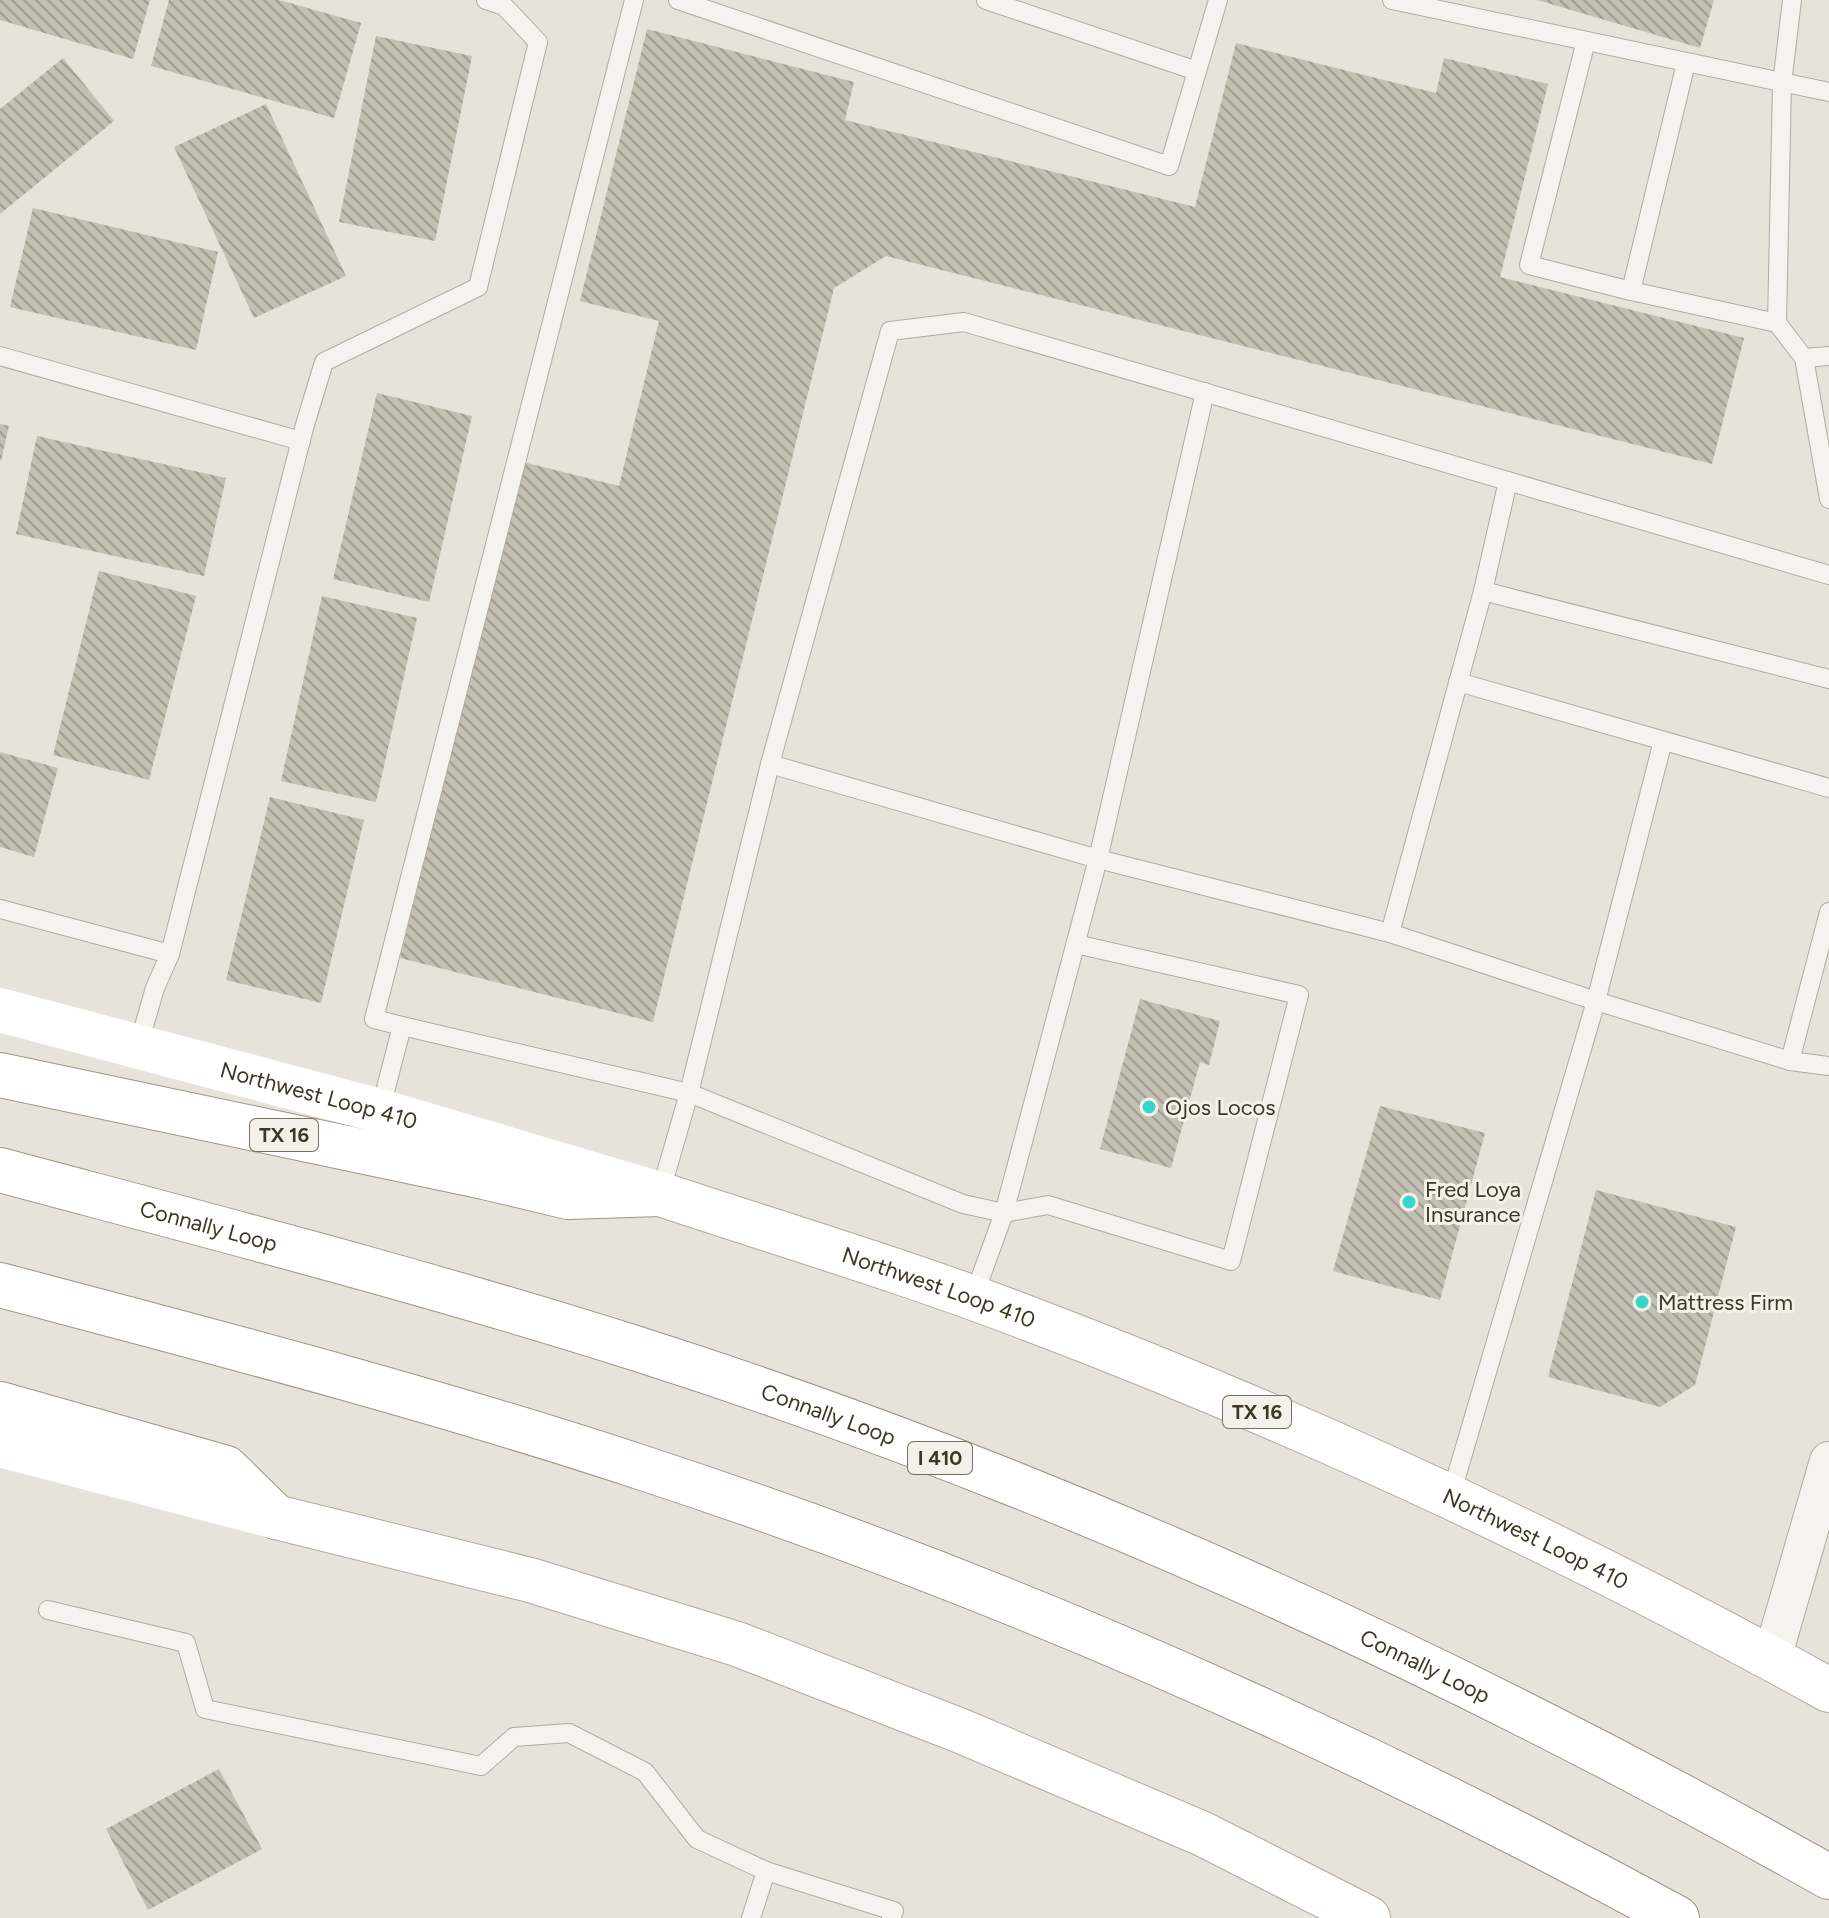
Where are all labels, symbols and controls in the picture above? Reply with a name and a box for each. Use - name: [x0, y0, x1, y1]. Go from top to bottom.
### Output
- street label: Northwest Loop 410: [217, 1056, 420, 1135]
- place label: Ojos Locos: [1165, 1094, 1276, 1121]
- marker: Ojos Locos: [1140, 1098, 1158, 1116]
- road number: TX 16: [250, 1119, 318, 1151]
- place label: Fred Loya Insurance: [1425, 1176, 1521, 1228]
- marker: Fred Loya Insurance: [1400, 1193, 1418, 1211]
- street label: Connally Loop: [137, 1195, 280, 1258]
- street label: Northwest Loop 410: [839, 1241, 1039, 1334]
- place label: Mattress Firm: [1658, 1289, 1793, 1316]
- marker: Mattress Firm: [1633, 1293, 1651, 1311]
- street label: Connally Loop: [757, 1378, 899, 1451]
- road number: TX 16: [1223, 1396, 1291, 1428]
- road number: I 410: [908, 1442, 972, 1474]
- street label: Northwest Loop 410: [1438, 1482, 1633, 1595]
- street label: Connally Loop: [1356, 1623, 1494, 1709]

